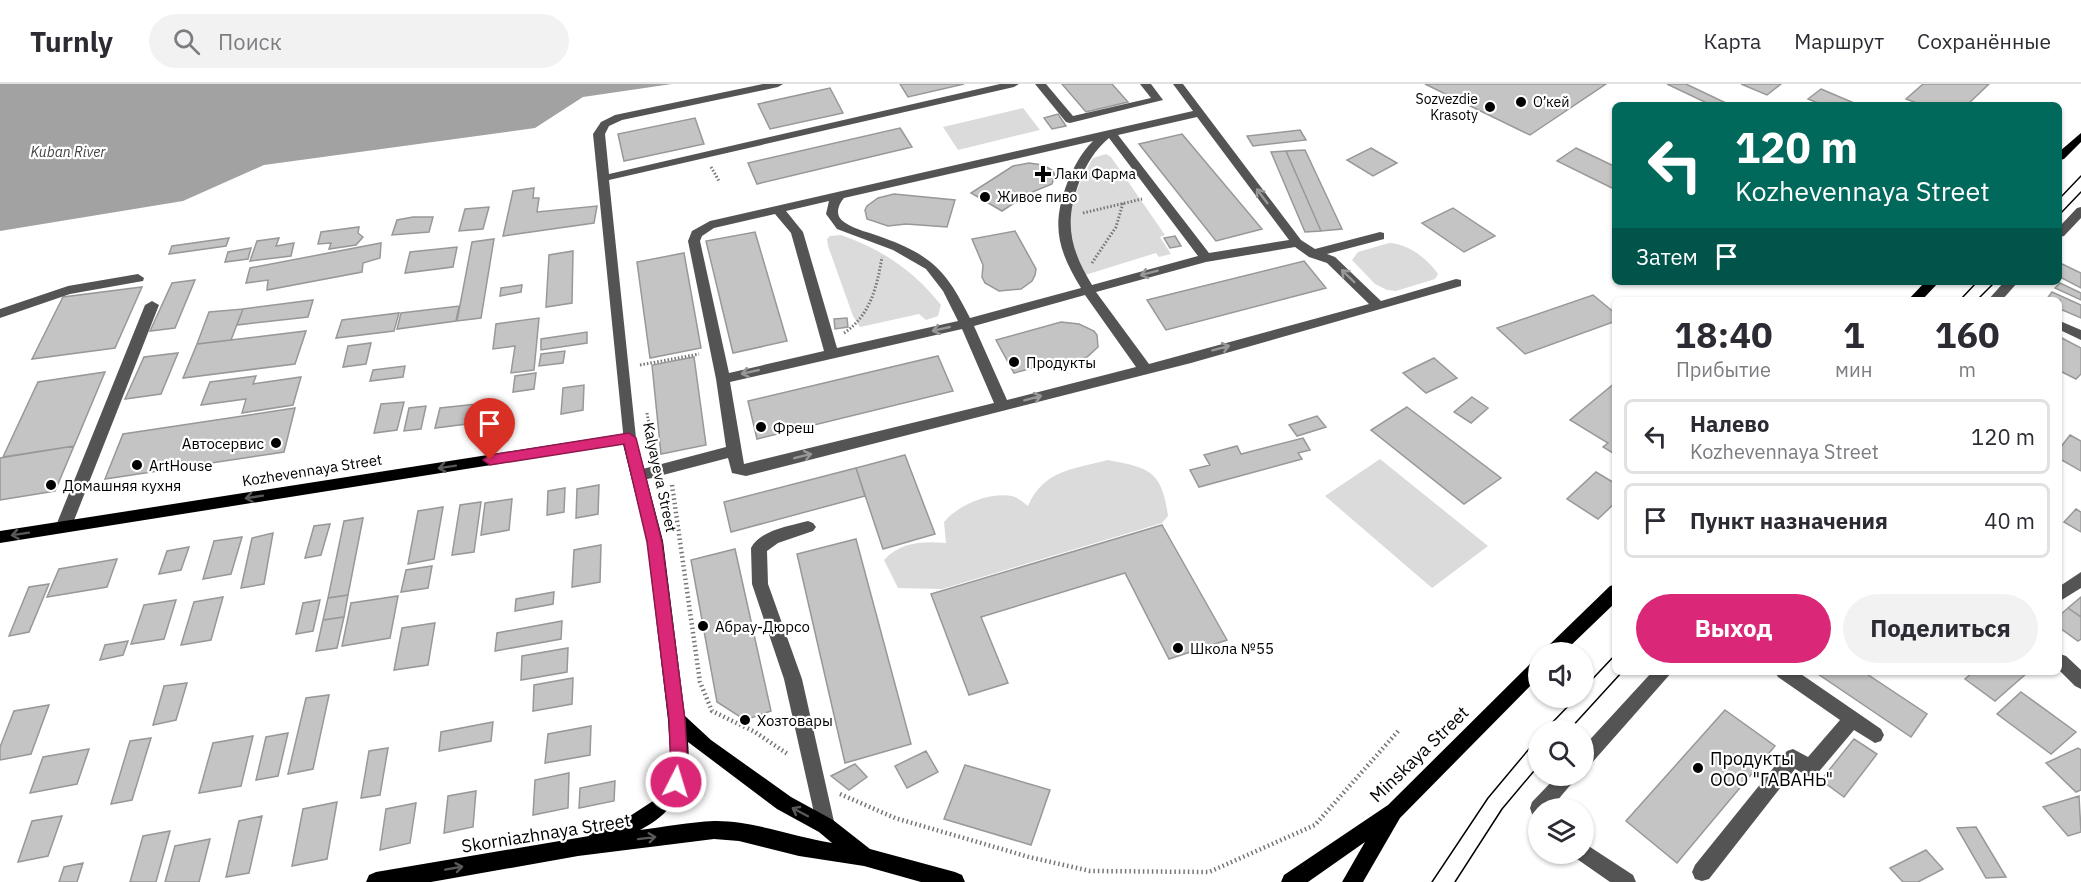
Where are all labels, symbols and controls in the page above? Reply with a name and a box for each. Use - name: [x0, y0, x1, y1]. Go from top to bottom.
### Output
- search box: [149, 14, 569, 68]
- text: Turnly: [30, 23, 113, 60]
- icon: search: [170, 25, 203, 58]
- text: Поиск: [218, 27, 282, 56]
- text: Карта: [1703, 27, 1761, 55]
- text: Маршрут: [1794, 27, 1884, 55]
- text: Сохранённые: [1917, 27, 2051, 55]
- place label: Sozvezdie Krasoty: [1416, 90, 1478, 124]
- place label: О’кей: [1533, 93, 1569, 111]
- marker: О’кей: [1514, 95, 1528, 109]
- marker: Sozvezdie Krasoty: [1483, 100, 1497, 114]
- text: 120 m: [1735, 120, 1858, 175]
- icon: left: [1636, 126, 1714, 204]
- water label: Kuban River: [31, 143, 106, 161]
- place label: Лаки Фарма: [1055, 165, 1136, 183]
- marker: Лаки Фарма: [1036, 167, 1050, 181]
- text: Kozhevennaya Street: [1735, 173, 1990, 208]
- place label: Живое пиво: [997, 188, 1077, 206]
- one-way arrow: [1256, 188, 1269, 204]
- marker: Живое пиво: [978, 190, 992, 204]
- icon: arrive: [1710, 240, 1743, 273]
- text: Затем: [1636, 242, 1698, 271]
- one-way arrow: [1140, 268, 1159, 279]
- one-way arrow: [1340, 269, 1355, 284]
- text: 18:40: [1674, 311, 1773, 358]
- text: 1: [1843, 311, 1865, 358]
- text: 160: [1935, 311, 2000, 358]
- one-way arrow: [931, 324, 950, 336]
- one-way arrow: [1211, 342, 1230, 354]
- place label: Продукты: [1026, 353, 1096, 372]
- marker: Продукты: [1007, 355, 1021, 369]
- text: Прибытие: [1676, 356, 1771, 383]
- text: мин: [1835, 356, 1872, 383]
- text: m: [1958, 356, 1976, 383]
- one-way arrow: [741, 367, 760, 379]
- one-way arrow: [1023, 392, 1042, 403]
- pin: [464, 398, 515, 460]
- icon: arrive: [473, 407, 506, 440]
- text: Налево: [1690, 409, 1769, 438]
- place label: Фреш: [773, 418, 815, 437]
- street label: Kalyayeva Street: [639, 420, 681, 534]
- marker: Фреш: [754, 420, 768, 434]
- icon: left: [1639, 420, 1672, 453]
- text: 120 m: [1971, 422, 2035, 451]
- place label: Автосервис: [182, 434, 264, 453]
- marker: Автосервис: [269, 436, 283, 450]
- text: Kozhevennaya Street: [1690, 438, 1879, 465]
- street label: Kozhevennaya Street: [241, 450, 383, 490]
- one-way arrow: [793, 450, 812, 461]
- place label: ArtHouse: [149, 456, 213, 475]
- marker: ArtHouse: [130, 458, 144, 472]
- one-way arrow: [438, 461, 457, 472]
- place label: Домашняя кухня: [63, 476, 181, 495]
- marker: Домашняя кухня: [44, 478, 58, 492]
- one-way arrow: [245, 492, 265, 503]
- icon: arrive: [1639, 504, 1672, 537]
- text: Пункт назначения: [1690, 506, 1888, 535]
- text: 40 m: [1984, 506, 2035, 535]
- one-way arrow: [11, 529, 31, 540]
- button: Выход: [1636, 594, 1831, 663]
- button: Поделиться: [1843, 594, 2038, 663]
- place label: Абрау-Дюрсо: [715, 617, 810, 636]
- marker: Абрау-Дюрсо: [696, 619, 710, 633]
- place label: Школа №55: [1190, 639, 1274, 658]
- marker: Школа №55: [1171, 641, 1185, 655]
- map controls: [1528, 642, 1594, 864]
- button: sound: [1528, 642, 1594, 708]
- street label: Minskaya Street: [1365, 701, 1473, 807]
- place label: Хозтовары: [757, 711, 833, 730]
- marker: Хозтовары: [738, 713, 752, 727]
- button: search: [1528, 720, 1594, 786]
- place label: Продукты ООО "ГАВАНЬ": [1710, 747, 1833, 791]
- position arrow: [644, 750, 708, 814]
- marker: Продукты ООО "ГАВАНЬ": [1691, 761, 1705, 775]
- button: layers: [1528, 798, 1594, 864]
- one-way arrow: [791, 806, 809, 817]
- street label: Skorniazhnaya Street: [460, 808, 632, 858]
- one-way arrow: [637, 833, 656, 844]
- one-way arrow: [444, 862, 464, 873]

